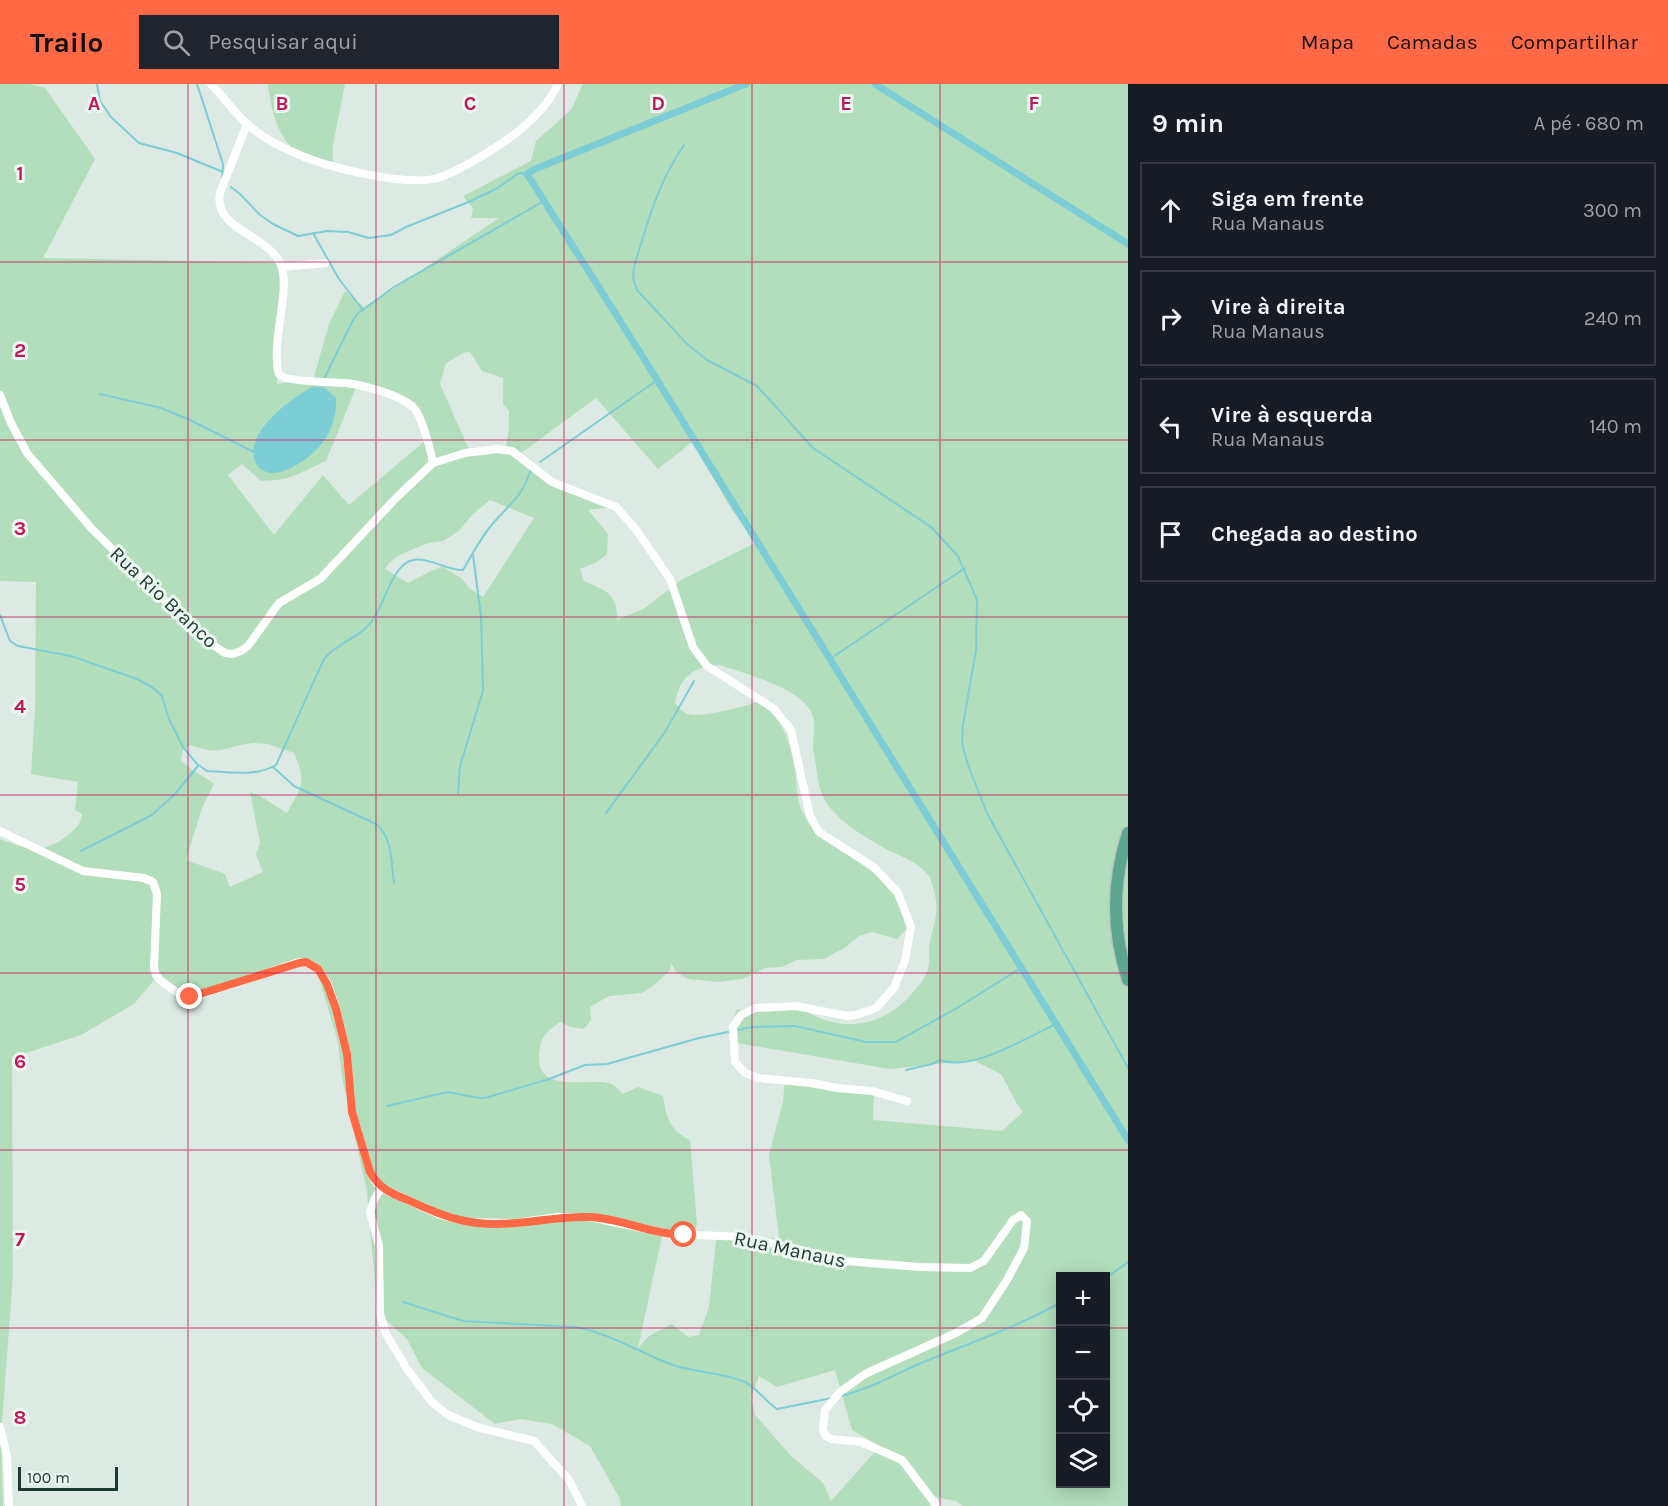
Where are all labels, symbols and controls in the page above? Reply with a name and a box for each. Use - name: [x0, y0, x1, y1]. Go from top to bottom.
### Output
- search box: [139, 15, 559, 69]
- text: Trailo: [30, 26, 103, 59]
- icon: search: [160, 26, 193, 59]
- text: Pesquisar aqui: [208, 29, 358, 55]
- text: Mapa: [1301, 30, 1354, 54]
- text: Camadas: [1387, 30, 1478, 54]
- text: Compartilhar: [1511, 30, 1638, 54]
- text: A: [88, 92, 101, 115]
- text: B: [276, 92, 288, 115]
- text: C: [464, 92, 476, 115]
- text: D: [651, 92, 665, 115]
- text: E: [840, 92, 852, 115]
- text: F: [1029, 92, 1040, 115]
- text: 9 min: [1152, 108, 1224, 139]
- text: A pé · 680 m: [1534, 112, 1644, 135]
- text: 1: [16, 162, 24, 185]
- text: Siga em frente: [1211, 186, 1364, 212]
- icon: ahead: [1154, 194, 1187, 227]
- text: 300 m: [1583, 199, 1642, 222]
- text: Rua Manaus: [1211, 212, 1325, 235]
- text: Vire à direita: [1211, 294, 1346, 320]
- icon: right: [1154, 302, 1187, 335]
- text: 240 m: [1584, 307, 1642, 330]
- text: Rua Manaus: [1211, 320, 1325, 343]
- text: 2: [14, 339, 26, 362]
- text: Vire à esquerda: [1211, 402, 1373, 428]
- icon: left: [1154, 410, 1187, 443]
- text: 140 m: [1589, 415, 1642, 438]
- text: Rua Manaus: [1211, 428, 1325, 451]
- text: 3: [14, 517, 26, 540]
- icon: arrive: [1154, 518, 1187, 551]
- text: Chegada ao destino: [1211, 521, 1418, 547]
- street label: Rua Rio Branco: [105, 542, 222, 653]
- text: 4: [14, 695, 26, 718]
- text: 5: [14, 873, 26, 896]
- route end: [176, 983, 202, 1009]
- text: 6: [14, 1050, 26, 1073]
- route start: [670, 1221, 696, 1247]
- street label: Rua Manaus: [732, 1226, 848, 1273]
- text: 7: [15, 1228, 25, 1251]
- map controls: [1056, 1272, 1110, 1488]
- button: +: [1056, 1272, 1110, 1326]
- button: −: [1056, 1326, 1110, 1380]
- button: locate: [1056, 1380, 1110, 1434]
- text: 8: [14, 1406, 26, 1429]
- button: layers: [1056, 1434, 1110, 1488]
- scale bar: [18, 1464, 118, 1492]
- text: 100 m: [27, 1468, 70, 1487]

